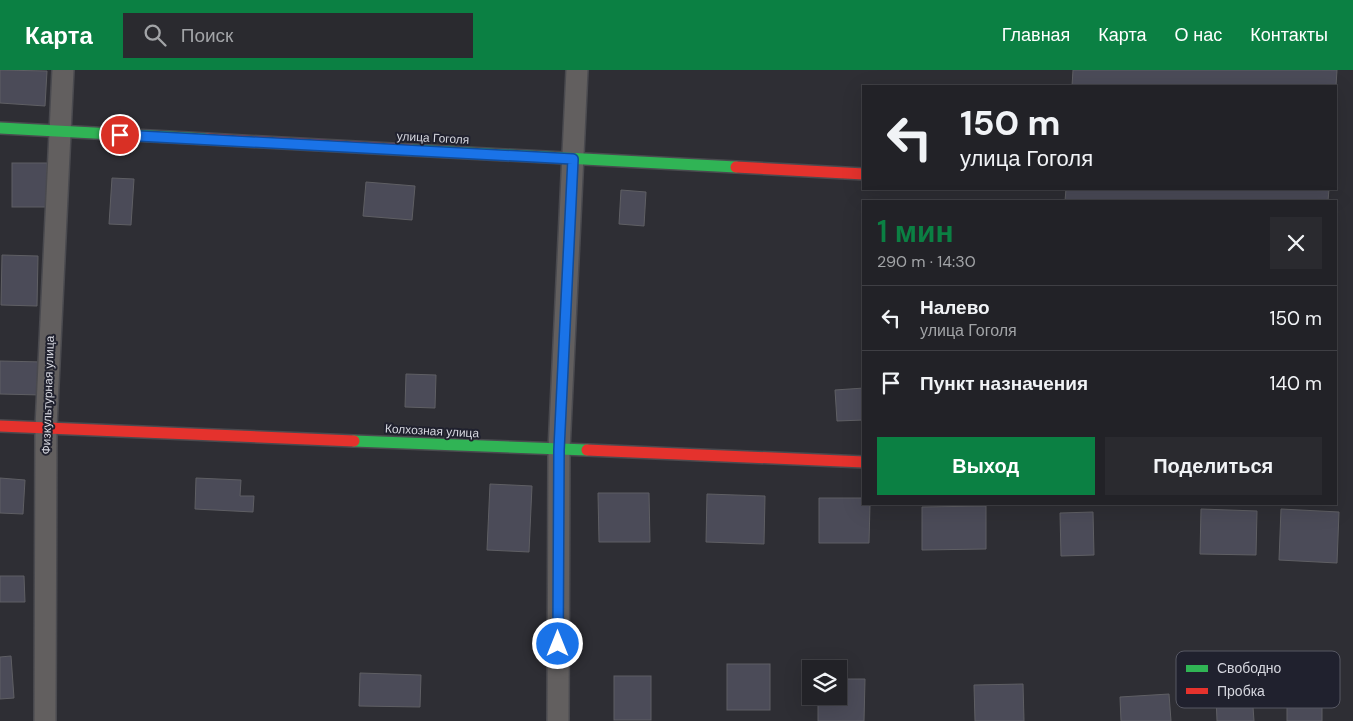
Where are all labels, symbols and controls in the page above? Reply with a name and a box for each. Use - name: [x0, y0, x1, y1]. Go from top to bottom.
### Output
- search box: [123, 13, 473, 58]
- text: Карта: [25, 20, 93, 51]
- icon: search: [141, 21, 169, 49]
- text: Поиск: [181, 23, 233, 48]
- text: Главная: [1002, 23, 1070, 47]
- text: Карта: [1098, 23, 1147, 47]
- text: О нас: [1175, 23, 1222, 47]
- text: Контакты: [1250, 23, 1328, 47]
- text: 150 m: [960, 100, 1060, 146]
- icon: left: [877, 105, 942, 170]
- pin: [99, 114, 141, 156]
- icon: arrive: [106, 121, 134, 149]
- street label: улица Гоголя: [396, 128, 470, 148]
- text: улица Гоголя: [960, 144, 1093, 173]
- text: 1 мин: [877, 212, 954, 251]
- button: close: [1270, 217, 1322, 269]
- text: 290 m · 14:30: [877, 251, 976, 272]
- text: Налево: [920, 295, 990, 320]
- icon: left: [877, 304, 905, 332]
- text: 150 m: [1270, 306, 1322, 331]
- text: улица Гоголя: [920, 320, 1017, 341]
- street label: Физкультурная улица: [38, 335, 58, 455]
- icon: arrive: [877, 369, 905, 397]
- text: Пункт назначения: [920, 371, 1088, 396]
- text: 140 m: [1270, 371, 1322, 396]
- street label: Колхозная улица: [384, 421, 480, 441]
- button: Выход: [877, 437, 1095, 495]
- button: Поделиться: [1105, 437, 1322, 495]
- position arrow: [531, 617, 583, 669]
- legend: [1176, 651, 1340, 708]
- text: Свободно: [1217, 659, 1282, 677]
- map controls: [802, 660, 847, 705]
- button: layers: [802, 660, 847, 705]
- text: Пробка: [1217, 682, 1265, 700]

